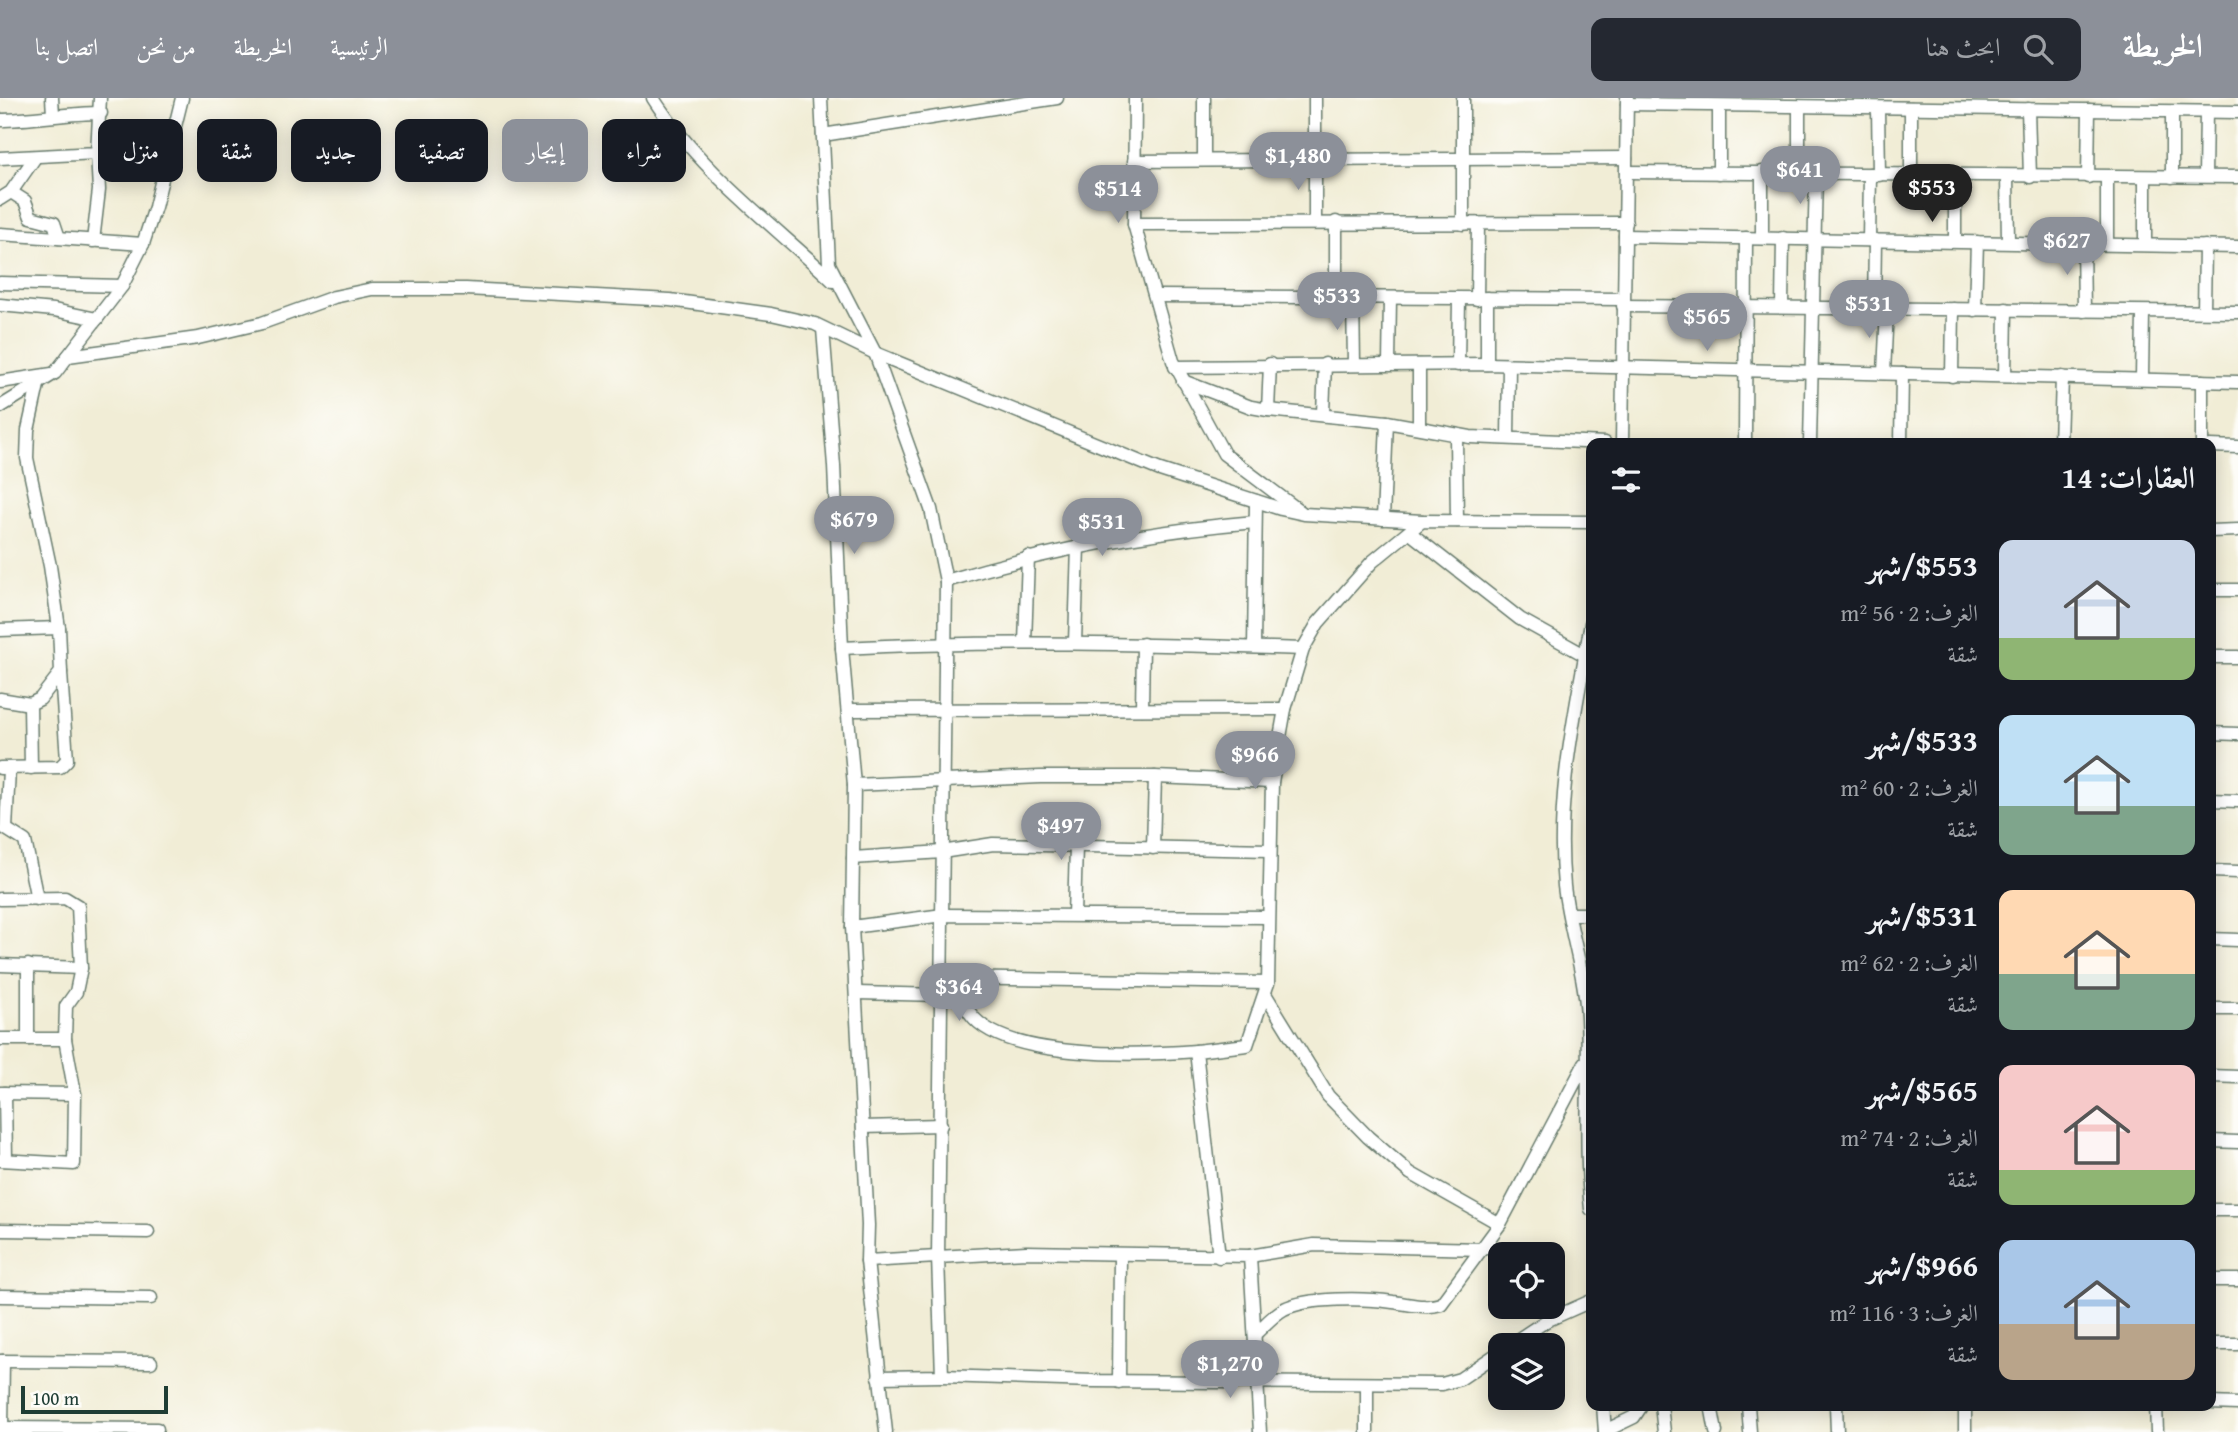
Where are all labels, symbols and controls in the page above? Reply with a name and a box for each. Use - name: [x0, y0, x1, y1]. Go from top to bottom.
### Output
- search box: [1591, 18, 2081, 81]
- text: الخريطة: [2123, 21, 2203, 69]
- text: ابحث هنا: [1926, 27, 2001, 66]
- text: اتصل بنا: [35, 29, 98, 64]
- text: من نحن: [136, 29, 196, 64]
- text: الخريطة: [234, 29, 292, 64]
- text: الرئيسية: [330, 29, 388, 64]
- icon: search: [2019, 30, 2057, 68]
- chip: منزل: [98, 119, 183, 182]
- chip: شقة: [197, 119, 277, 182]
- chip: جديد: [291, 119, 381, 182]
- chip: تصفية: [395, 119, 488, 182]
- chip: إيجار: [502, 119, 588, 182]
- chip: شراء: [602, 119, 686, 182]
- pin: $1,480: [1241, 132, 1355, 192]
- text: $1,480: [1265, 138, 1331, 171]
- pin: $641: [1759, 146, 1841, 206]
- text: $641: [1776, 152, 1824, 185]
- pin: $553: [1891, 164, 1973, 224]
- pin: $514: [1077, 166, 1159, 225]
- text: $553: [1908, 170, 1956, 203]
- text: $514: [1094, 171, 1142, 204]
- pin: $627: [2026, 218, 2108, 277]
- text: $627: [2043, 223, 2091, 256]
- pin: $533: [1296, 272, 1378, 332]
- text: $533: [1313, 278, 1361, 311]
- pin: $531: [1828, 280, 1910, 340]
- text: $531: [1845, 286, 1893, 319]
- pin: $565: [1666, 294, 1748, 353]
- text: $565: [1683, 299, 1731, 332]
- text: العقارات: 14: [2062, 455, 2195, 499]
- icon: filters: [1607, 461, 1645, 499]
- pin: $679: [813, 496, 895, 556]
- pin: $531: [1061, 498, 1143, 558]
- text: $679: [830, 502, 878, 535]
- text: $531: [1078, 504, 1126, 537]
- text: $553/شهر: [1867, 543, 1978, 587]
- icon: home: [2055, 568, 2139, 652]
- text: الغرف: 2 · 56 m²: [1841, 596, 1978, 629]
- text: شقة: [1948, 637, 1978, 670]
- text: $533/شهر: [1867, 718, 1978, 762]
- pin: $966: [1214, 732, 1296, 791]
- text: $966: [1231, 737, 1279, 770]
- icon: home: [2055, 743, 2139, 827]
- text: الغرف: 2 · 60 m²: [1841, 771, 1978, 804]
- pin: $497: [1020, 802, 1102, 862]
- text: $497: [1037, 808, 1085, 841]
- text: شقة: [1948, 812, 1978, 845]
- text: $531/شهر: [1867, 893, 1978, 937]
- icon: home: [2055, 918, 2139, 1002]
- text: الغرف: 2 · 62 m²: [1841, 946, 1978, 979]
- pin: $364: [918, 964, 1000, 1023]
- text: $364: [935, 969, 983, 1002]
- text: شقة: [1948, 987, 1978, 1020]
- text: $565/شهر: [1867, 1068, 1978, 1112]
- icon: home: [2055, 1093, 2139, 1177]
- text: الغرف: 2 · 74 m²: [1841, 1121, 1978, 1154]
- text: شقة: [1948, 1162, 1978, 1195]
- map controls: [1488, 1242, 1565, 1410]
- button: locate: [1488, 1242, 1565, 1319]
- text: $966/شهر: [1867, 1243, 1978, 1287]
- icon: home: [2055, 1268, 2139, 1352]
- text: الغرف: 3 · 116 m²: [1830, 1296, 1978, 1329]
- button: layers: [1488, 1333, 1565, 1410]
- text: شقة: [1948, 1337, 1978, 1370]
- pin: $1,270: [1173, 1340, 1287, 1400]
- text: $1,270: [1197, 1346, 1263, 1379]
- scale bar: [21, 1383, 168, 1415]
- text: 100 m: [32, 1384, 79, 1412]

